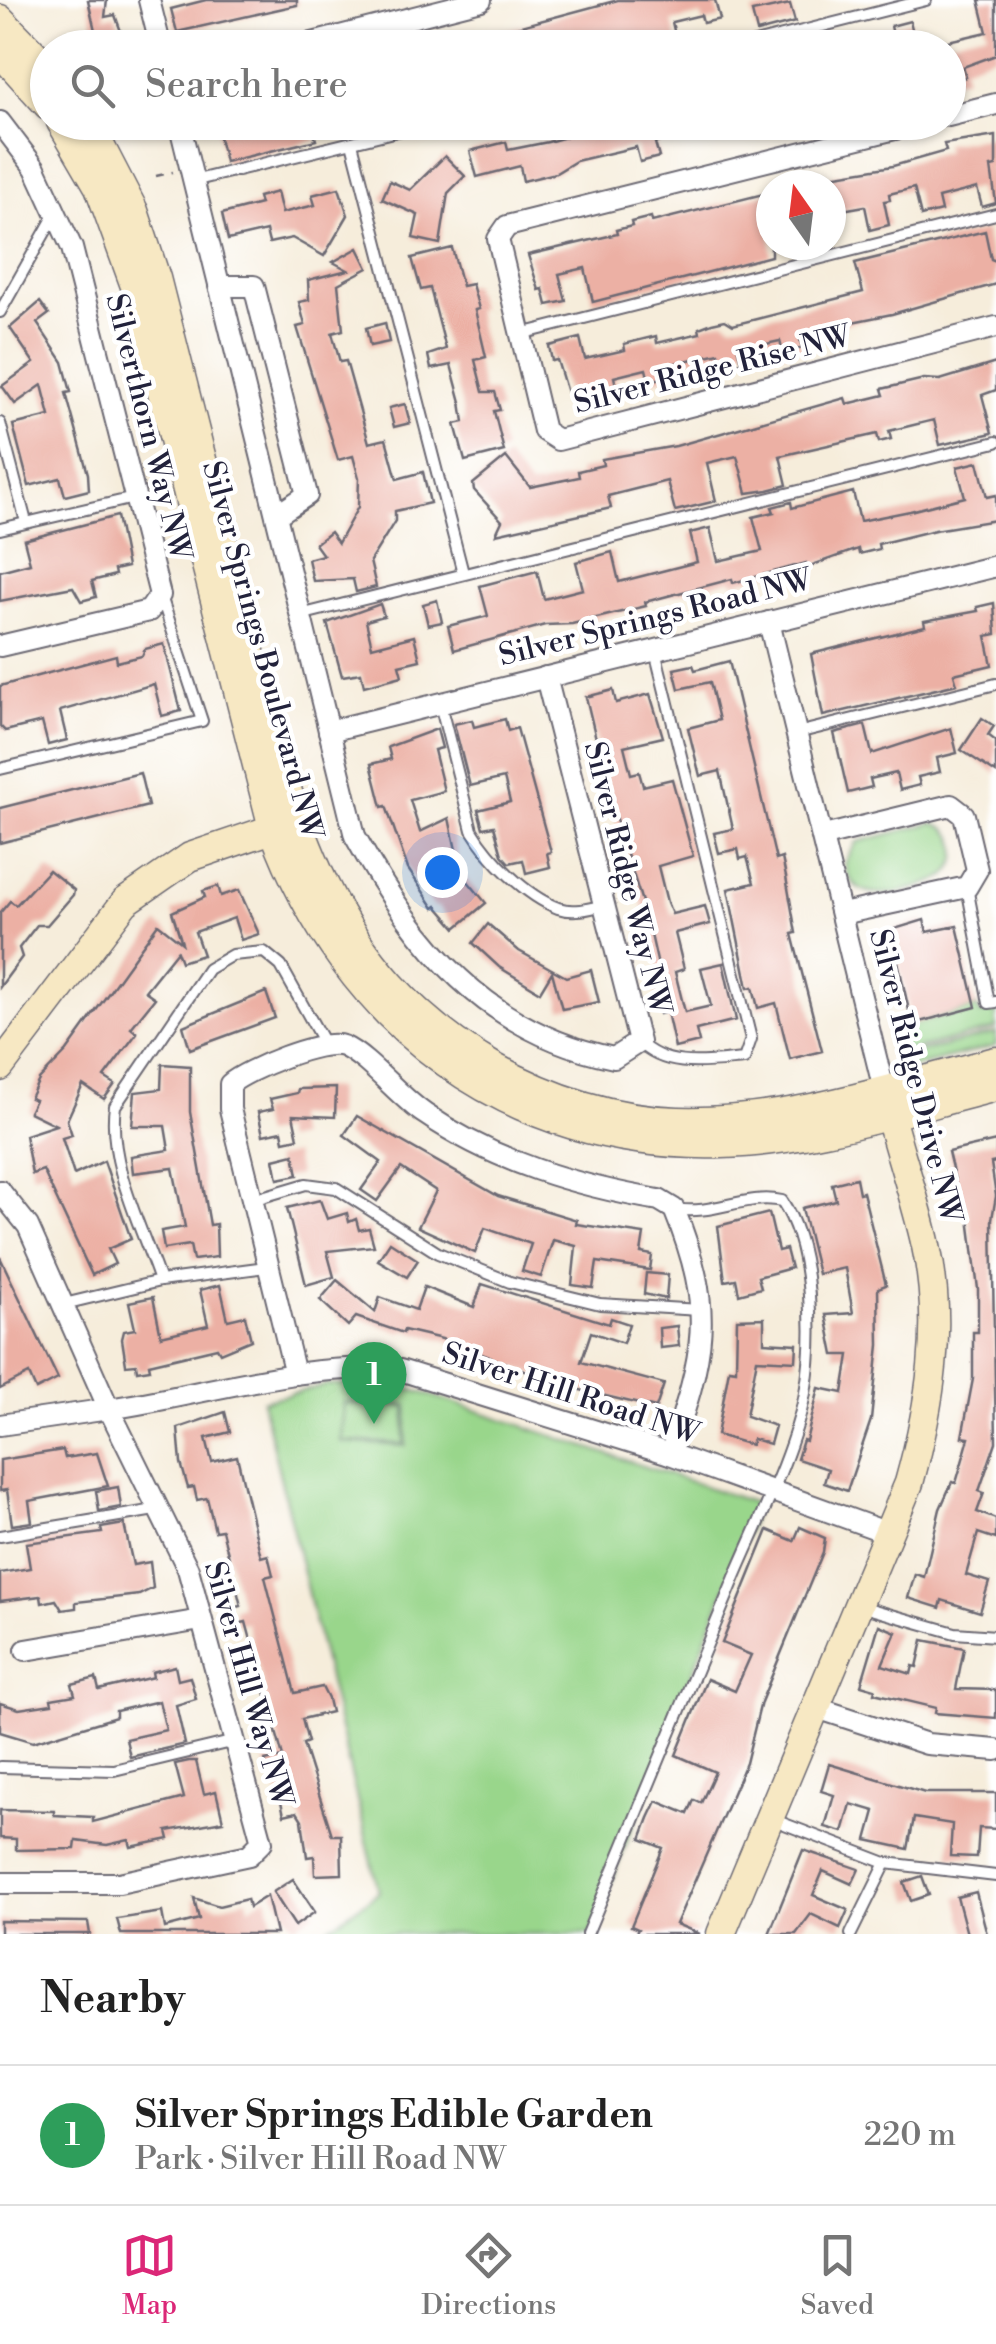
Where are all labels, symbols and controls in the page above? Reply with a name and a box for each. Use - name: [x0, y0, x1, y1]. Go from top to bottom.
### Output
- search box: [30, 30, 966, 140]
- icon: search: [65, 58, 120, 113]
- text: Search here: [145, 62, 348, 109]
- north arrow: [756, 170, 846, 260]
- street label: Silverthorn Way NW: [97, 290, 200, 565]
- street label: Silver Ridge Rise NW: [570, 317, 855, 423]
- street label: Silver Springs Boulevard NW: [193, 457, 331, 844]
- street label: Silver Springs Road NW: [495, 561, 816, 675]
- street label: Silver Ridge Way NW: [575, 738, 679, 1019]
- your location: [417, 847, 468, 898]
- street label: Silver Ridge Drive NW: [860, 925, 970, 1228]
- street label: Silver Hill Road NW: [437, 1334, 705, 1454]
- pin: 1: [342, 1342, 406, 1424]
- street label: Silver Hill Way NW: [195, 1557, 301, 1812]
- text: Nearby: [40, 1973, 185, 2026]
- text: Silver Springs Edible Garden: [135, 2092, 653, 2139]
- text: 1: [65, 2115, 80, 2155]
- text: 220 m: [864, 2115, 956, 2155]
- text: Park · Silver Hill Road NW: [135, 2139, 506, 2179]
- tab: Map: [122, 2228, 177, 2323]
- tab: Directions: [421, 2228, 556, 2323]
- tab: Saved: [800, 2228, 874, 2323]

